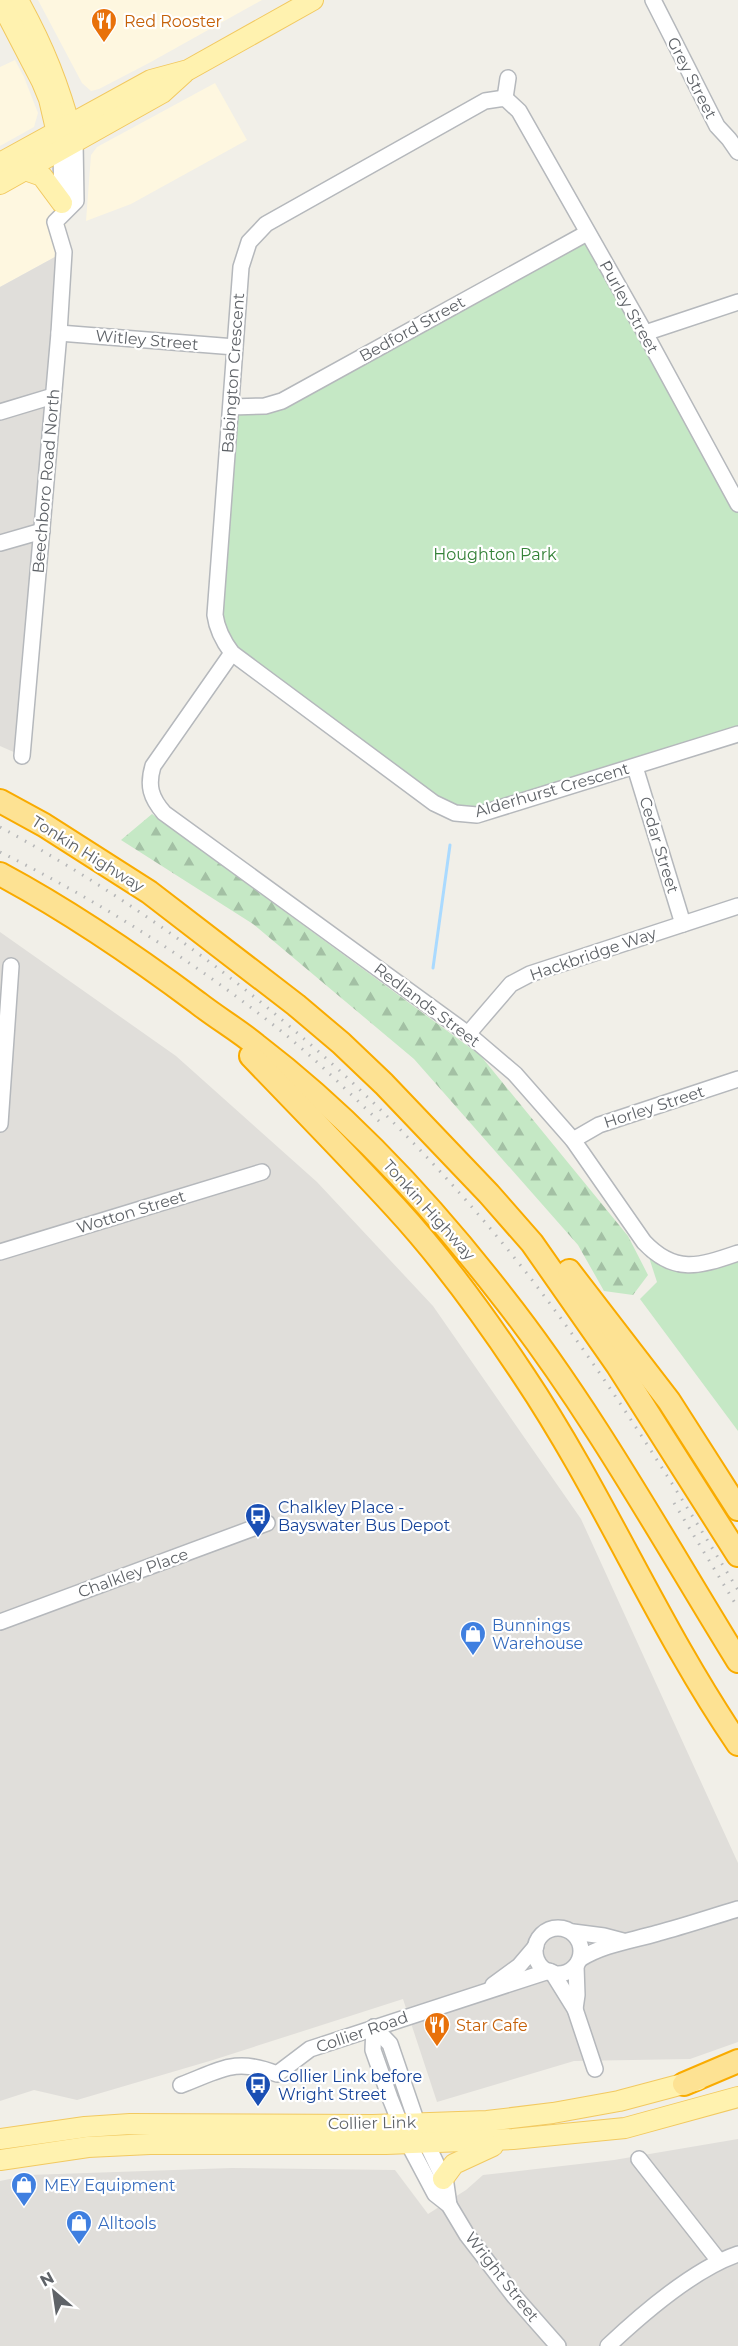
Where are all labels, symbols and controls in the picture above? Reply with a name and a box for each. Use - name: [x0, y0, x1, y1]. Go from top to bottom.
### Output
- restaurant icon: Red Rooster: [89, 6, 119, 44]
- place label: Red Rooster: [124, 12, 222, 31]
- street label: Grey Street: [663, 34, 721, 123]
- street label: Purley Street: [596, 257, 663, 357]
- street label: Babington Crescent: [218, 292, 248, 454]
- street label: Bedford Street: [356, 292, 468, 366]
- street label: Witley Street: [95, 326, 200, 354]
- street label: Beechboro Road North: [28, 388, 64, 574]
- park label: Houghton Park: [433, 545, 557, 564]
- street label: Alderhurst Crescent: [473, 759, 632, 821]
- street label: Cedar Street: [635, 794, 683, 896]
- street label: Tonkin Highway: [28, 812, 148, 896]
- street label: Hackbridge Way: [527, 923, 659, 985]
- street label: Redlands Street: [370, 959, 484, 1051]
- street label: Horley Street: [601, 1082, 707, 1132]
- street label: Tonkin Highway: [379, 1156, 479, 1264]
- street label: Wotton Street: [74, 1186, 188, 1238]
- place label: Chalkley Place - Bayswater Bus Depot: [278, 1498, 451, 1535]
- bus stop icon: Chalkley Place - Bayswater Bus Depot: [243, 1501, 273, 1539]
- street label: Chalkley Place: [75, 1544, 191, 1602]
- place label: Bunnings Warehouse: [492, 1616, 583, 1653]
- shop icon: Bunnings Warehouse: [458, 1619, 488, 1657]
- street label: Collier Road: [314, 2007, 410, 2057]
- restaurant icon: Star Cafe: [422, 2010, 452, 2048]
- place label: Star Cafe: [456, 2016, 528, 2035]
- place label: Collier Link before Wright Street: [278, 2067, 422, 2104]
- bus stop icon: Collier Link before Wright Street: [243, 2070, 273, 2108]
- street label: Collier Link: [328, 2113, 417, 2133]
- shop icon: MEY Equipment: [9, 2170, 39, 2208]
- place label: MEY Equipment: [44, 2176, 176, 2195]
- shop icon: Alltools: [64, 2208, 94, 2246]
- place label: Alltools: [98, 2214, 157, 2233]
- street label: Wright Street: [461, 2228, 543, 2326]
- north arrow: [24, 2262, 84, 2322]
- text: N: [37, 2268, 57, 2291]

